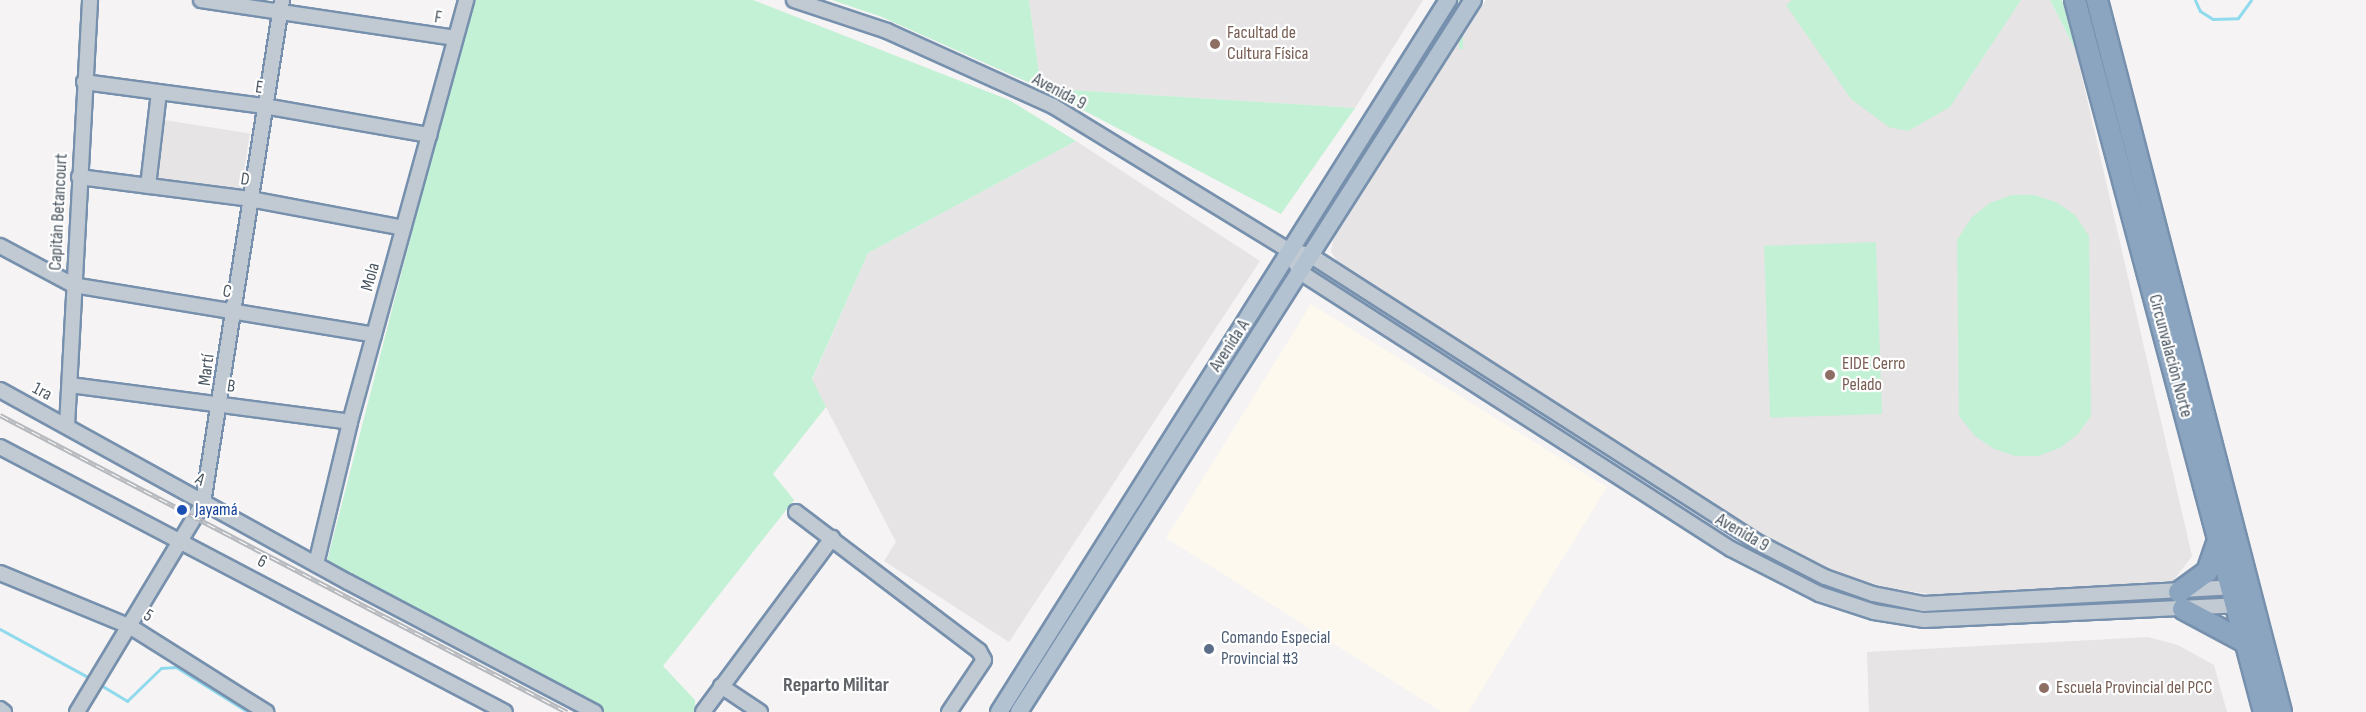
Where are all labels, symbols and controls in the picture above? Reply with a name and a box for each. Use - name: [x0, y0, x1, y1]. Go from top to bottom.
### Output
- street label: F: [433, 7, 443, 29]
- place label: Facultad de Cultura Física: [1227, 23, 1308, 66]
- marker: Facultad de Cultura Física: [1208, 37, 1222, 51]
- street label: Avenida 9: [1028, 69, 1090, 115]
- street label: E: [254, 77, 264, 99]
- street label: Capitán Betancourt: [45, 153, 73, 271]
- street label: D: [239, 169, 251, 191]
- street label: Mola: [357, 260, 385, 294]
- street label: C: [221, 281, 233, 303]
- street label: Circunvalación Norte: [2143, 292, 2197, 420]
- street label: Avenida A: [1205, 316, 1255, 376]
- street label: Martí: [194, 353, 220, 387]
- place label: EIDE Cerro Pelado: [1842, 354, 1906, 397]
- marker: EIDE Cerro Pelado: [1823, 368, 1837, 382]
- street label: B: [226, 376, 236, 398]
- street label: 1ra: [29, 378, 55, 406]
- street label: A: [191, 469, 209, 491]
- place label: Jayamá: [195, 499, 238, 521]
- marker: Jayamá: [173, 501, 191, 519]
- street label: Avenida 9: [1712, 509, 1772, 557]
- street label: 6: [253, 551, 271, 573]
- street label: 5: [139, 605, 157, 627]
- place label: Comando Especial Provincial #3: [1221, 628, 1330, 670]
- marker: Comando Especial Provincial #3: [1202, 642, 1216, 656]
- district label: Reparto Militar: [783, 673, 889, 697]
- place label: Escuela Provincial del PCC: [2056, 677, 2212, 699]
- marker: Escuela Provincial del PCC: [2037, 681, 2051, 695]

